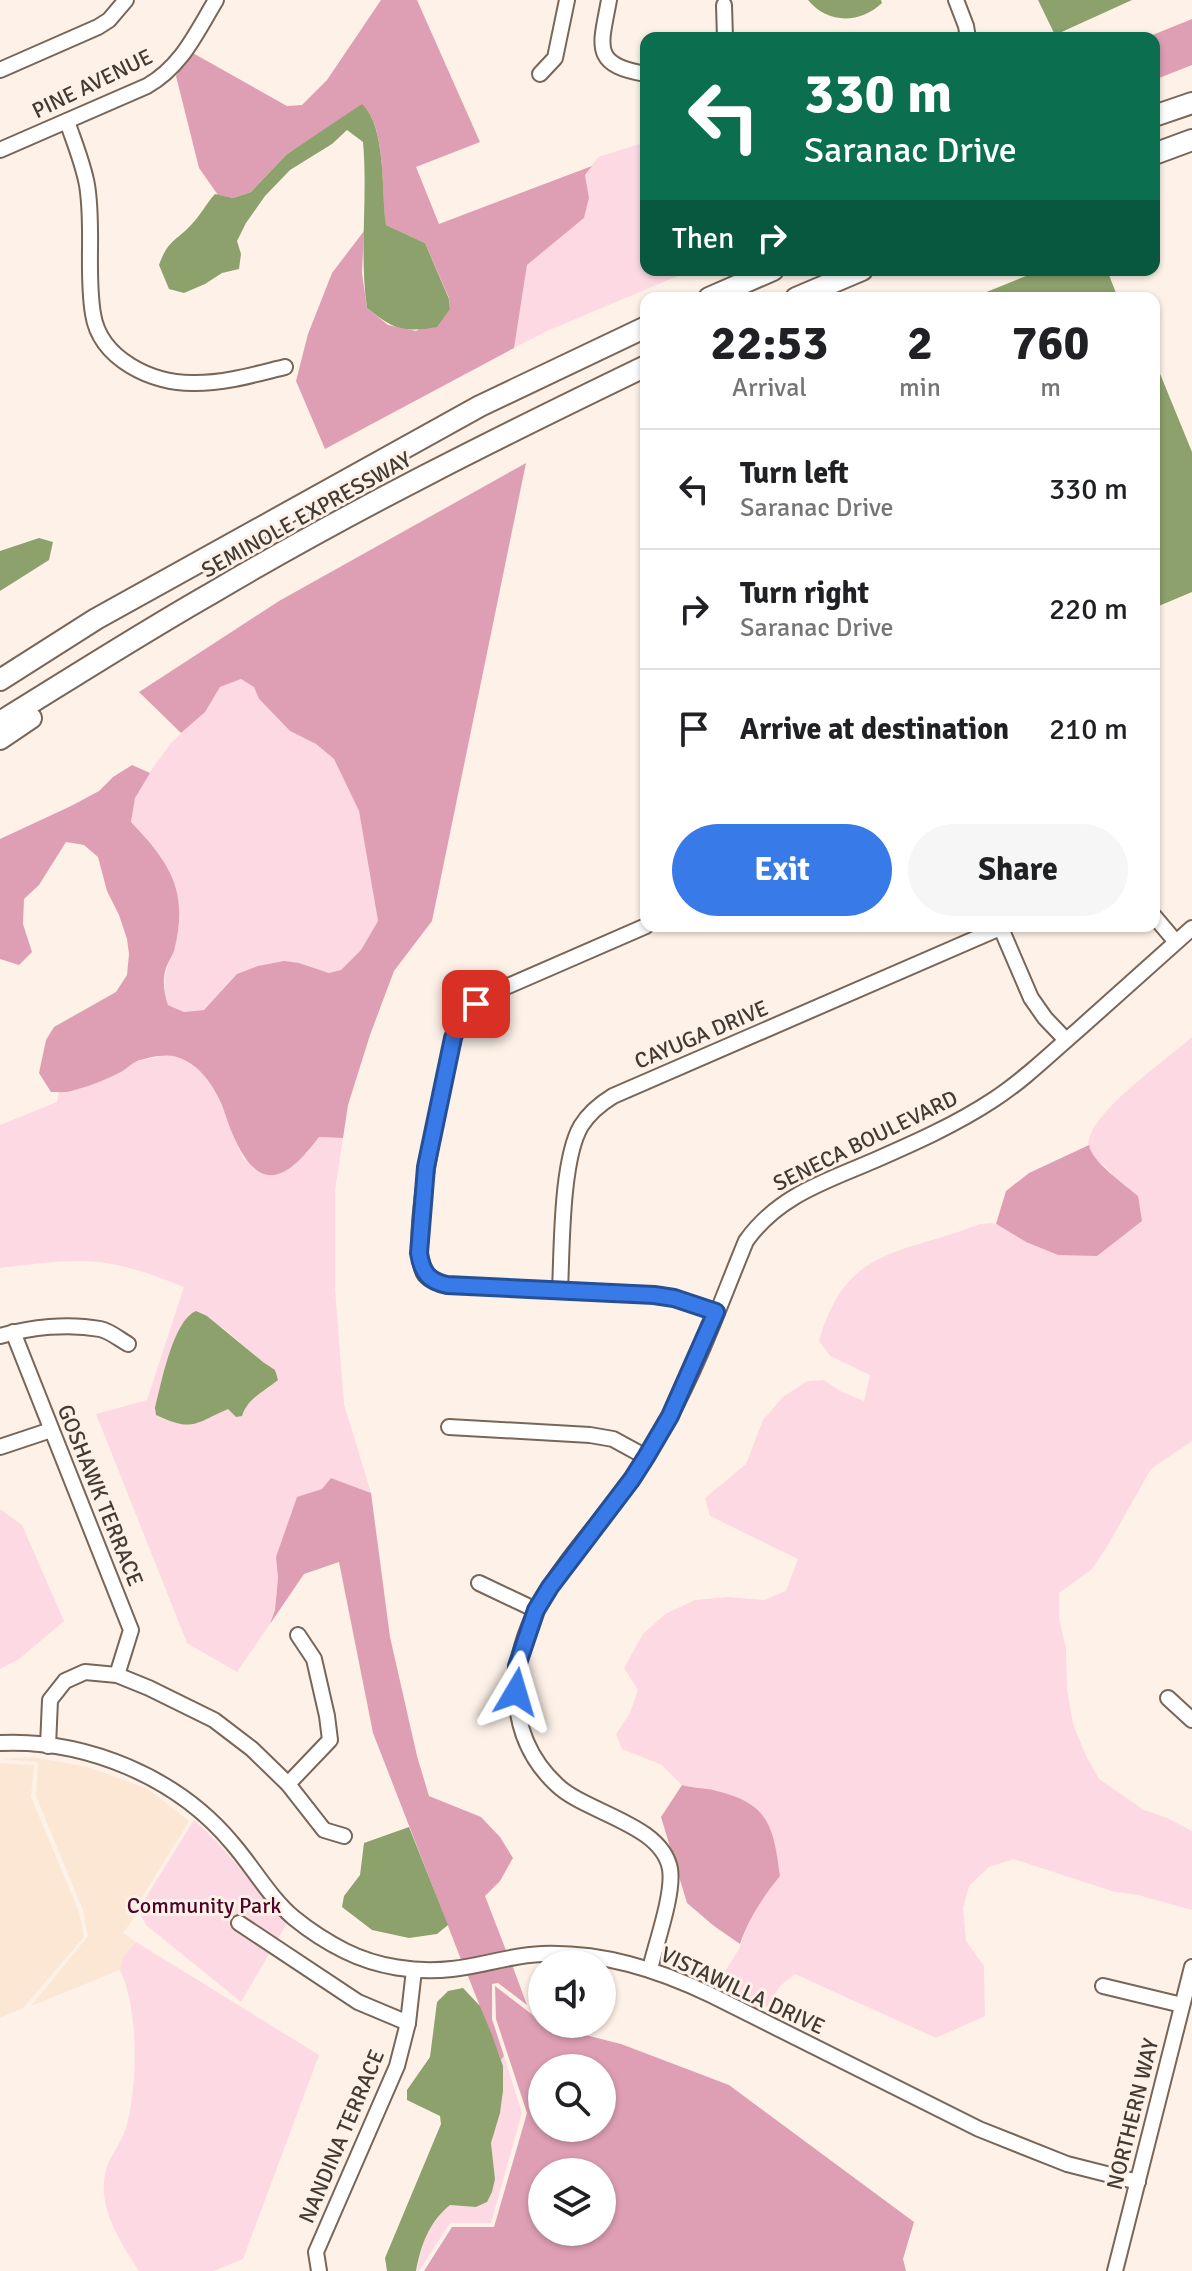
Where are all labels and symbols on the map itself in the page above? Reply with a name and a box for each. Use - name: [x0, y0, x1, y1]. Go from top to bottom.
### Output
- street label: PINE AVENUE: [28, 43, 157, 124]
- street label: SEMINOLE EXPRESSWAY: [197, 445, 416, 583]
- pin: [442, 970, 510, 1038]
- street label: CAYUGA DRIVE: [630, 994, 772, 1075]
- street label: SENECA BOULEVARD: [769, 1084, 962, 1197]
- street label: GOSHAWK TERRACE: [52, 1400, 149, 1590]
- position arrow: [474, 1650, 558, 1734]
- park label: Community Park: [127, 1892, 281, 1919]
- street label: VISTAWILLA DRIVE: [656, 1941, 829, 2040]
- street label: NORTHERN WAY: [1101, 2036, 1164, 2193]
- street label: NANDINA TERRACE: [293, 2045, 390, 2227]

